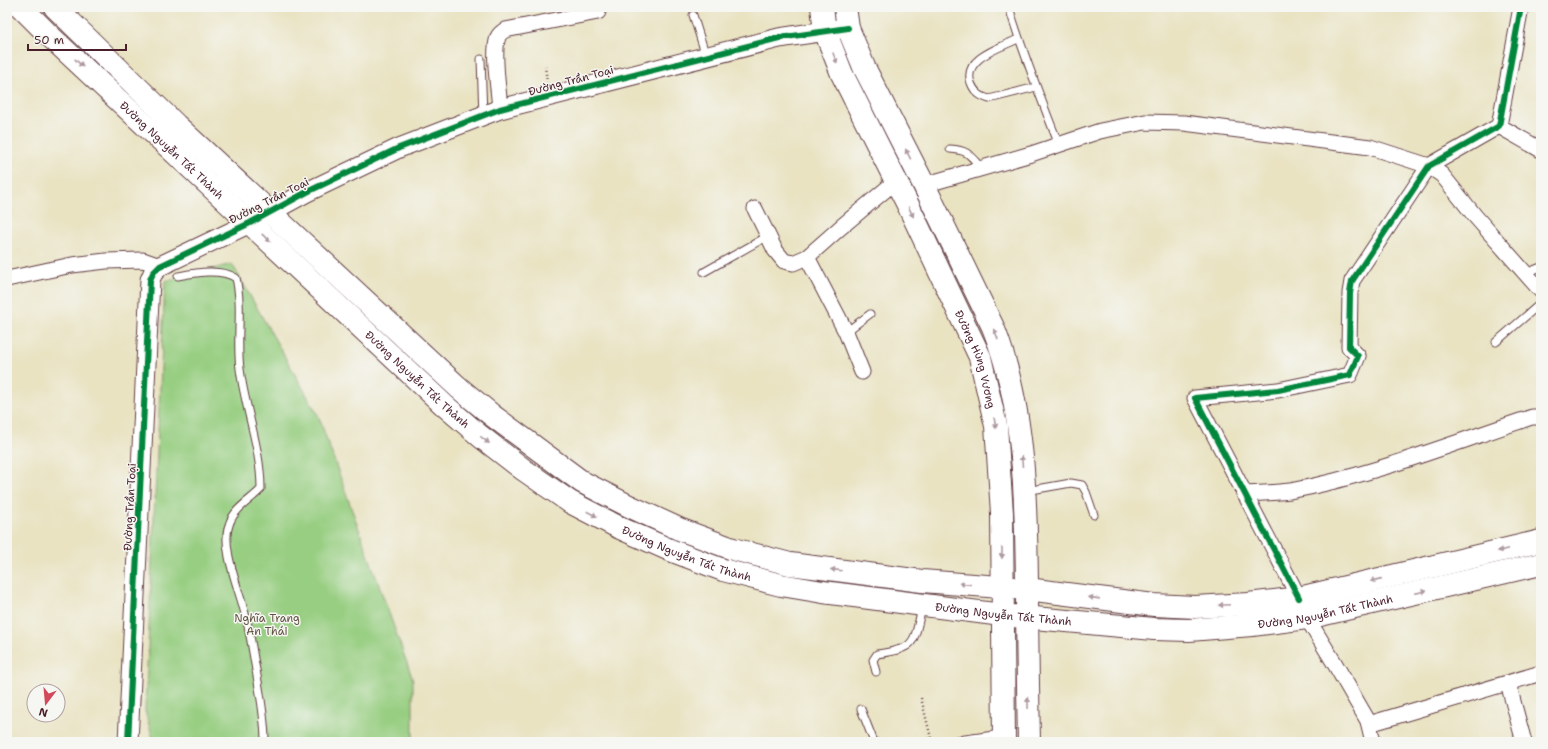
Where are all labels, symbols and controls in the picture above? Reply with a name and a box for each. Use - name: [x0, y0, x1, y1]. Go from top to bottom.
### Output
- scale bar: [28, 26, 126, 52]
- text: 50 m: [34, 32, 64, 48]
- one-way arrow: [833, 52, 839, 64]
- one-way arrow: [74, 59, 84, 68]
- street label: Đường Trần Toại: [527, 62, 615, 100]
- street label: Đường Nguyễn Tất Thành: [117, 98, 227, 203]
- one-way arrow: [905, 149, 912, 160]
- street label: Đường Trần Toại: [226, 174, 312, 228]
- one-way arrow: [908, 206, 914, 218]
- one-way arrow: [261, 233, 271, 243]
- street label: Đường Hùng Vương: [951, 307, 999, 410]
- street label: Đường Nguyễn Tất Thành: [362, 327, 473, 432]
- one-way arrow: [993, 329, 999, 340]
- one-way arrow: [992, 417, 998, 429]
- one-way arrow: [480, 436, 491, 444]
- one-way arrow: [1018, 455, 1025, 467]
- street label: Đường Trần Toại: [120, 463, 140, 551]
- one-way arrow: [586, 510, 598, 517]
- street label: Đường Nguyễn Tất Thành: [620, 522, 753, 585]
- one-way arrow: [999, 547, 1005, 560]
- one-way arrow: [1497, 547, 1509, 553]
- one-way arrow: [830, 566, 842, 573]
- one-way arrow: [1370, 577, 1383, 583]
- one-way arrow: [959, 581, 971, 588]
- one-way arrow: [1415, 588, 1428, 594]
- street label: Đường Nguyễn Tất Thành: [1257, 591, 1394, 632]
- one-way arrow: [1088, 595, 1100, 601]
- street label: Đường Nguyễn Tất Thành: [934, 599, 1073, 629]
- one-way arrow: [1218, 602, 1230, 609]
- park label: Nghĩa Trang An Thái: [234, 611, 300, 639]
- north arrow: [26, 683, 66, 723]
- one-way arrow: [1025, 696, 1031, 709]
- text: N: [37, 704, 50, 721]

